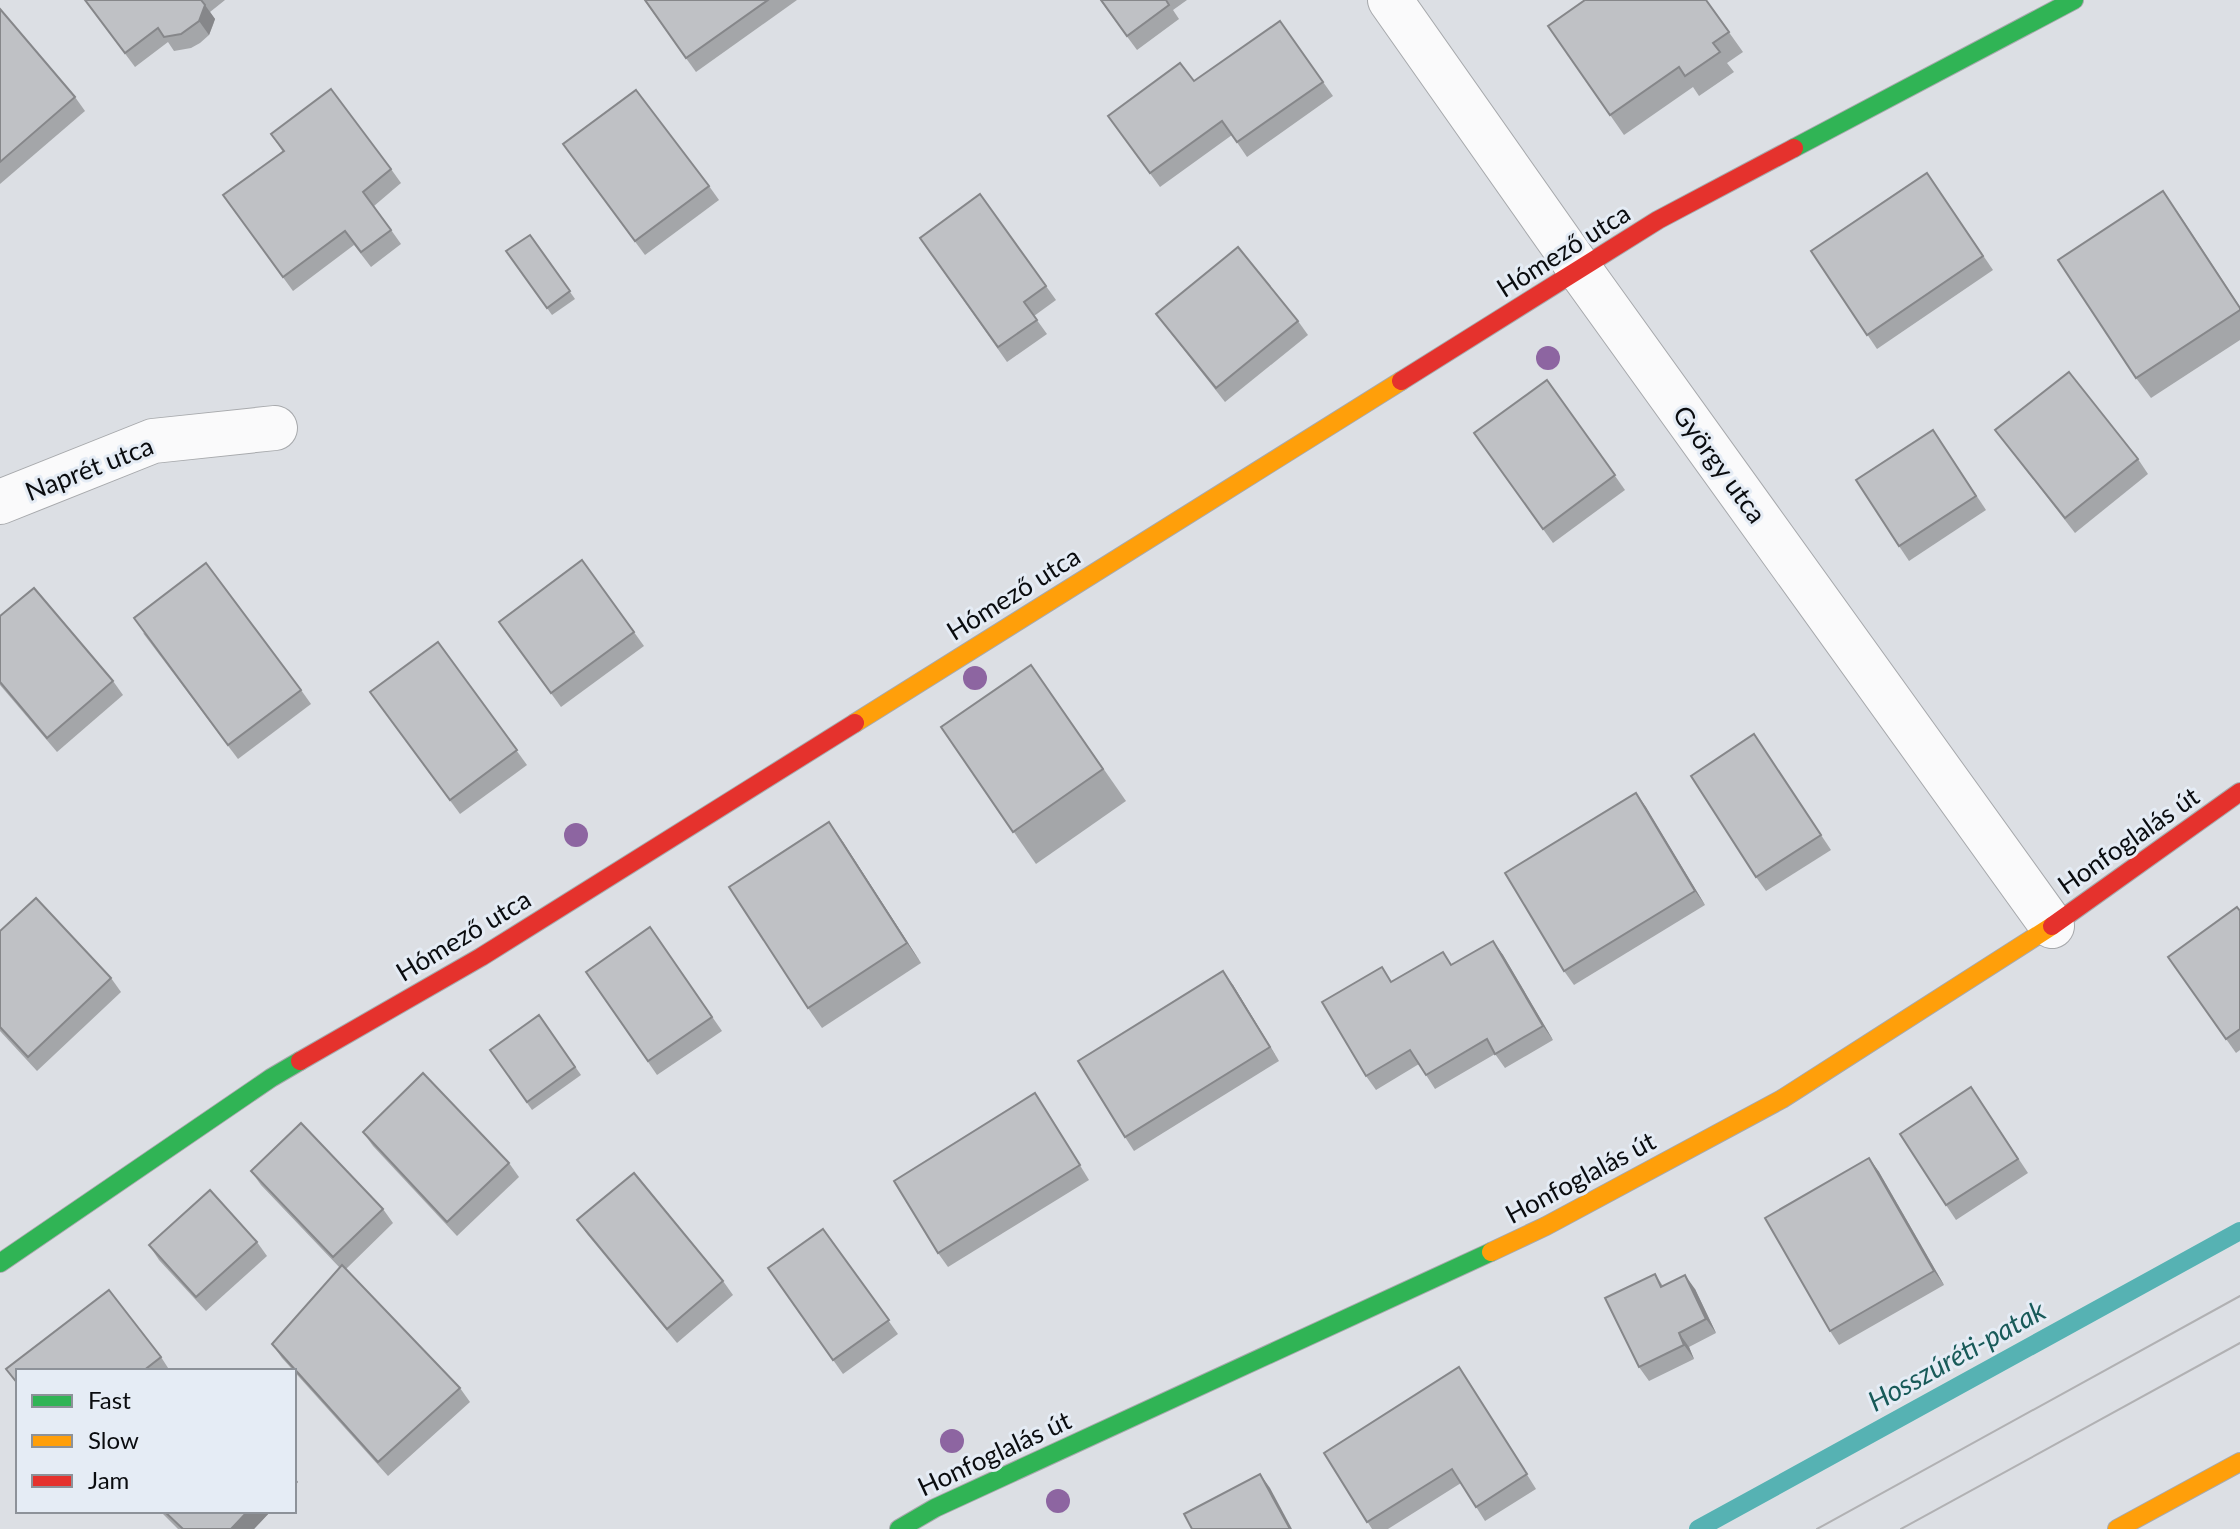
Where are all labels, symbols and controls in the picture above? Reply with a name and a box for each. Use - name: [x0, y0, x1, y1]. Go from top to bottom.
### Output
- street label: Hómező utca: [1490, 196, 1636, 304]
- street label: György utca: [1667, 399, 1773, 529]
- street label: Naprét utca: [20, 429, 158, 507]
- street label: Hómező utca: [940, 539, 1086, 647]
- street label: Honfoglalás út: [2051, 779, 2205, 900]
- street label: Hómező utca: [390, 882, 536, 988]
- street label: Honfoglalás út: [1500, 1124, 1661, 1230]
- water label: Hosszúréti-patak: [1861, 1292, 2051, 1418]
- legend: [16, 1369, 296, 1513]
- text: Fast: [88, 1385, 131, 1414]
- street label: Honfoglalás út: [912, 1403, 1076, 1502]
- text: Slow: [88, 1425, 139, 1454]
- text: Jam: [88, 1465, 129, 1494]

